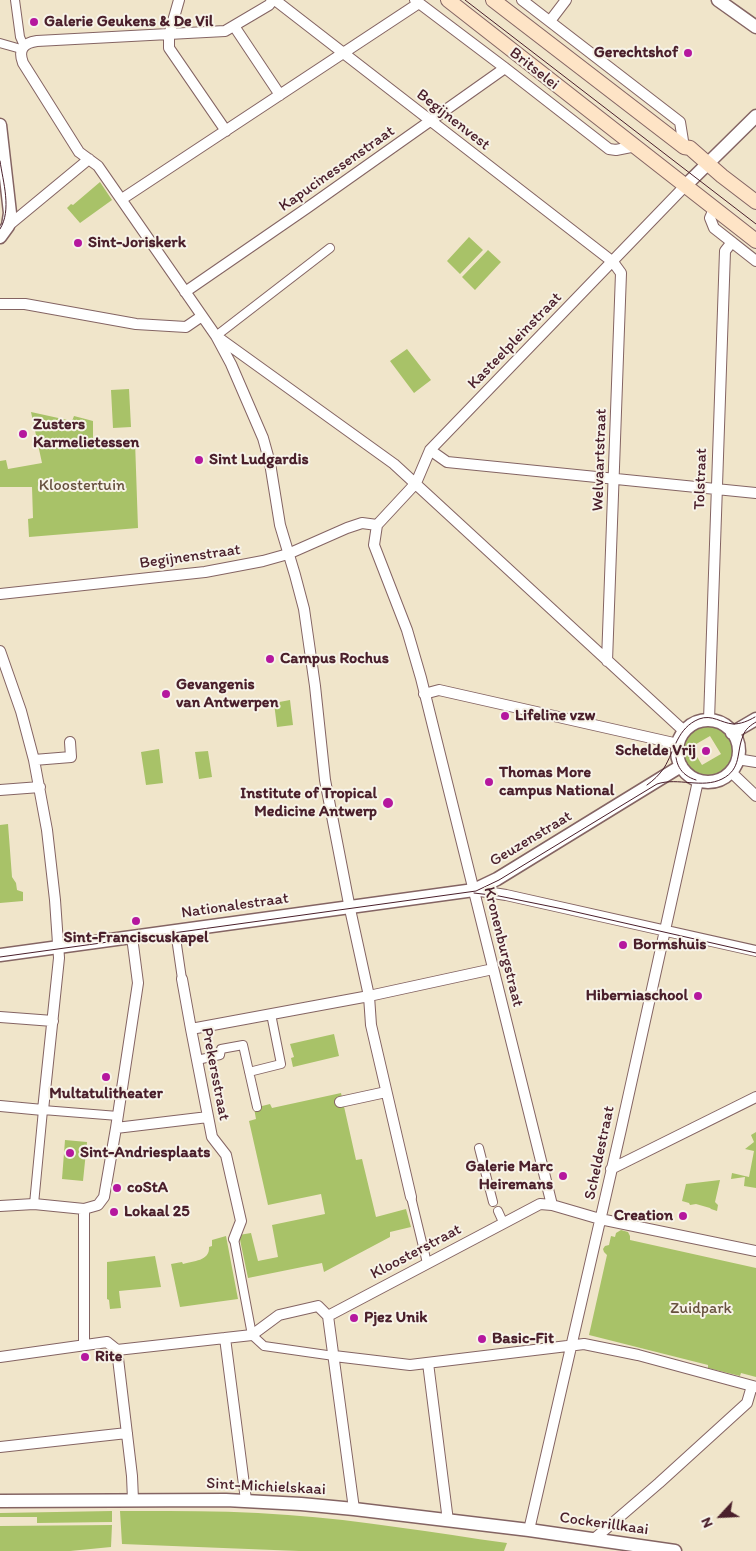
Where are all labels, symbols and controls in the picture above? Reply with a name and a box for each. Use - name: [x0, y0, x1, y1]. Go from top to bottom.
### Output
- place label: Galerie Geukens & De Vil: [44, 12, 213, 32]
- marker: Galerie Geukens & De Vil: [28, 16, 40, 28]
- place label: Gerechtshof: [594, 43, 678, 63]
- street label: Britselei: [505, 44, 563, 94]
- marker: Gerechtshof: [682, 47, 694, 59]
- street label: Begijnenvest: [412, 85, 494, 155]
- street label: Kapucinessenstraat: [275, 122, 399, 216]
- place label: Sint-Joriskerk: [88, 233, 186, 253]
- marker: Sint-Joriskerk: [72, 237, 84, 249]
- street label: Kasteelpleinstraat: [464, 289, 566, 393]
- street label: Welvaartstraat: [589, 408, 611, 512]
- place label: Zusters Karmelietessen: [33, 415, 139, 453]
- marker: Zusters Karmelietessen: [17, 428, 29, 440]
- street label: Tolstraat: [690, 448, 712, 510]
- place label: Sint Ludgardis: [209, 450, 309, 470]
- marker: Sint Ludgardis: [193, 454, 205, 466]
- park label: Kloostertuin: [39, 476, 125, 496]
- street label: Begijnenstraat: [138, 540, 242, 574]
- place label: Campus Rochus: [280, 649, 389, 669]
- marker: Campus Rochus: [264, 653, 276, 665]
- place label: Gevangenis van Antwerpen: [176, 675, 278, 713]
- marker: Gevangenis van Antwerpen: [160, 688, 172, 700]
- place label: Lifeline vzw: [515, 706, 595, 726]
- marker: Lifeline vzw: [499, 710, 511, 722]
- place label: Schelde Vrij: [615, 741, 696, 761]
- marker: Schelde Vrij: [700, 745, 712, 757]
- place label: Thomas More campus National: [499, 763, 614, 801]
- marker: Thomas More campus National: [483, 776, 495, 788]
- place label: Institute of Tropical Medicine Antwerp: [240, 784, 377, 822]
- marker: Institute of Tropical Medicine Antwerp: [381, 796, 395, 810]
- street label: Geuzenstraat: [486, 807, 576, 871]
- street label: Kronenburgstraat: [479, 885, 527, 1009]
- street label: Nationalestraat: [180, 889, 290, 923]
- marker: Sint-Franciscuskapel: [130, 915, 142, 927]
- place label: Sint-Franciscuskapel: [64, 928, 208, 948]
- place label: Bormshuis: [633, 935, 706, 955]
- marker: Bormshuis: [617, 939, 629, 951]
- place label: Hiberniaschool: [586, 986, 688, 1006]
- marker: Hiberniaschool: [692, 990, 704, 1002]
- street label: Prekersstraat: [197, 1026, 233, 1122]
- marker: Multatulitheater: [100, 1071, 112, 1083]
- place label: Multatulitheater: [49, 1084, 163, 1104]
- street label: Scheldestraat: [581, 1104, 619, 1202]
- place label: Sint-Andriesplaats: [80, 1143, 210, 1163]
- marker: Sint-Andriesplaats: [64, 1147, 76, 1159]
- place label: Galerie Marc Heiremans: [466, 1157, 553, 1195]
- marker: Galerie Marc Heiremans: [557, 1170, 569, 1182]
- place label: coStA: [127, 1178, 168, 1198]
- marker: coStA: [111, 1182, 123, 1194]
- place label: Lokaal 25: [124, 1202, 190, 1222]
- marker: Lokaal 25: [108, 1206, 120, 1218]
- place label: Creation: [614, 1206, 673, 1226]
- marker: Creation: [677, 1210, 689, 1222]
- street label: Kloosterstraat: [367, 1220, 465, 1284]
- park label: Zuidpark: [670, 1299, 732, 1319]
- place label: Pjez Unik: [364, 1308, 428, 1328]
- marker: Pjez Unik: [348, 1312, 360, 1324]
- place label: Basic-Fit: [492, 1329, 554, 1349]
- marker: Basic-Fit: [476, 1333, 488, 1345]
- place label: Rite: [95, 1347, 122, 1367]
- marker: Rite: [79, 1351, 91, 1363]
- street label: Sint-Michielskaai: [206, 1474, 326, 1500]
- north arrow: [696, 1491, 746, 1541]
- street label: Cockerillkaai: [558, 1508, 650, 1540]
- text: N: [697, 1515, 717, 1530]

